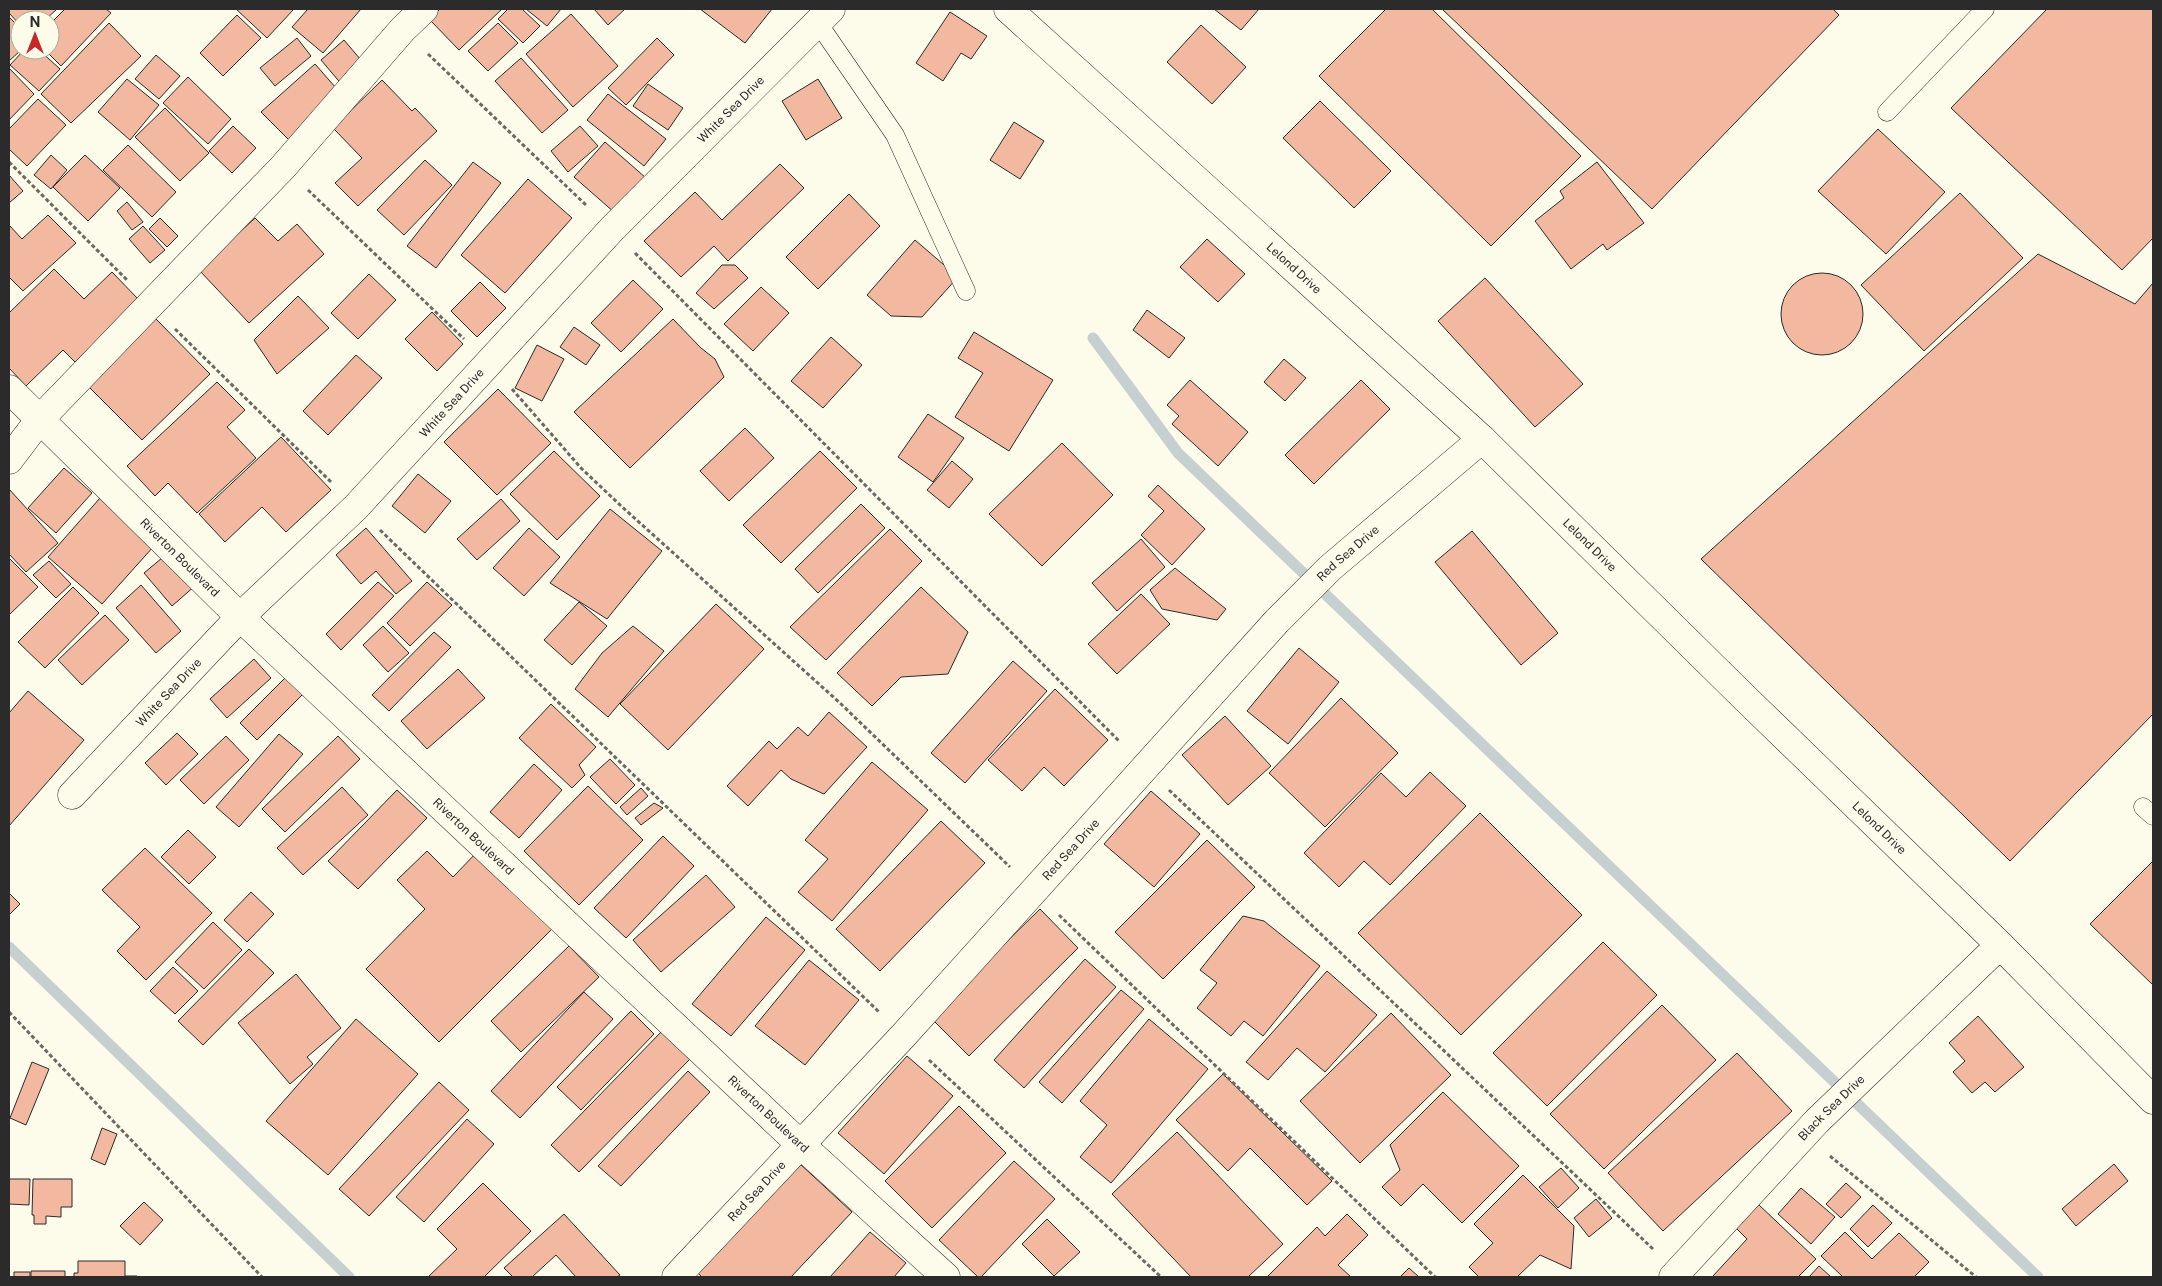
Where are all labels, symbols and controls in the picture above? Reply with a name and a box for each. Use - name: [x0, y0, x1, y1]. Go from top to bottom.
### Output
- north arrow: [10, 10, 60, 60]
- text: N: [30, 14, 40, 30]
- street label: White Sea Drive: [695, 73, 767, 146]
- street label: Lelond Drive: [1263, 240, 1324, 297]
- street label: White Sea Drive: [417, 366, 487, 440]
- street label: Riverton Boulevard: [137, 515, 222, 600]
- street label: Lelond Drive: [1560, 516, 1619, 574]
- street label: Red Sea Drive: [1314, 522, 1382, 584]
- street label: White Sea Drive: [133, 655, 204, 729]
- street label: Riverton Boulevard: [430, 795, 517, 878]
- street label: Lelond Drive: [1849, 799, 1909, 857]
- street label: Red Sea Drive: [1040, 816, 1102, 883]
- street label: Black Sea Drive: [1796, 1072, 1868, 1143]
- street label: Riverton Boulevard: [725, 1073, 812, 1155]
- street label: Red Sea Drive: [725, 1158, 789, 1224]

